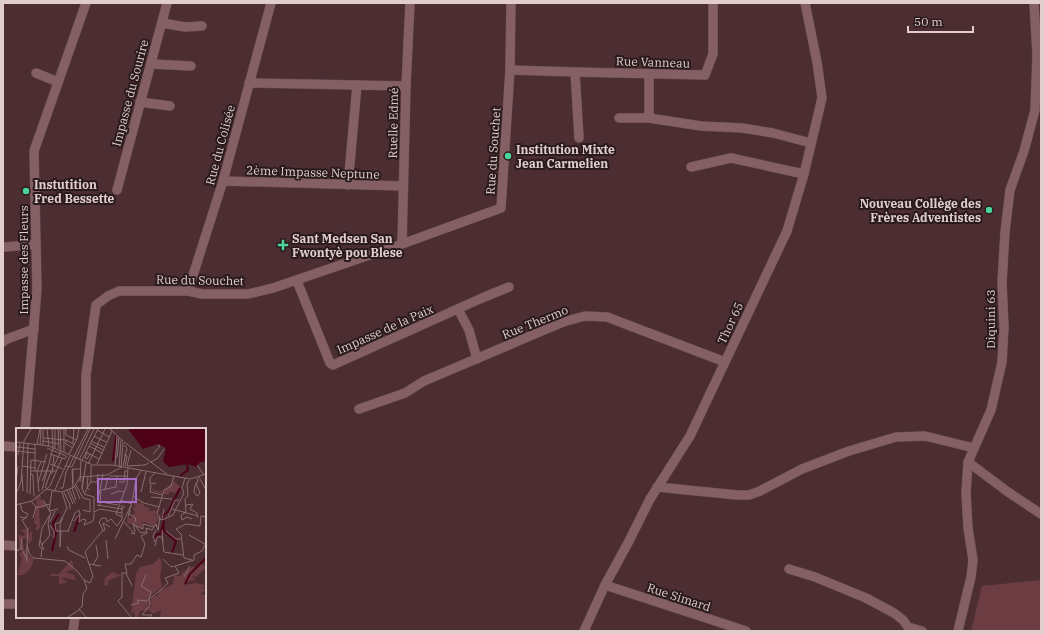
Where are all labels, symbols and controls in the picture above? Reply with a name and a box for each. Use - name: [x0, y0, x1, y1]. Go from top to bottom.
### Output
- scale bar: [908, 8, 973, 34]
- text: 50 m: [914, 14, 943, 29]
- street label: Impasse du Sourire: [109, 38, 151, 148]
- street label: Rue Vanneau: [616, 53, 691, 71]
- street label: Ruelle Edmé: [385, 87, 401, 159]
- street label: Rue du Colisée: [202, 103, 238, 187]
- street label: Rue du Souchet: [482, 107, 504, 195]
- place label: Institution Mixte Jean Carmelien: [516, 142, 615, 171]
- marker: Institution Mixte Jean Carmelien: [503, 151, 513, 161]
- street label: 2ème Impasse Neptune: [246, 162, 380, 182]
- place label: Instutition Fred Bessette: [34, 177, 115, 206]
- marker: Instutition Fred Bessette: [21, 186, 31, 196]
- place label: Nouveau Collège des Frères Adventistes: [860, 196, 981, 225]
- street label: Impasse des Fleurs: [16, 205, 31, 315]
- marker: Nouveau Collège des Frères Adventistes: [984, 205, 994, 215]
- place label: Sant Medsen San Fwontyè pou Blese: [292, 231, 403, 260]
- marker: Sant Medsen San Fwontyè pou Blese: [277, 239, 289, 251]
- street label: Rue du Souchet: [156, 272, 244, 288]
- street label: Diquini 63: [983, 289, 998, 349]
- street label: Thor 65: [714, 300, 746, 346]
- street label: Impasse de la Paix: [334, 301, 436, 357]
- street label: Rue Thermo: [500, 302, 570, 342]
- inset map: [16, 428, 206, 618]
- street label: Rue Simard: [645, 580, 713, 614]

